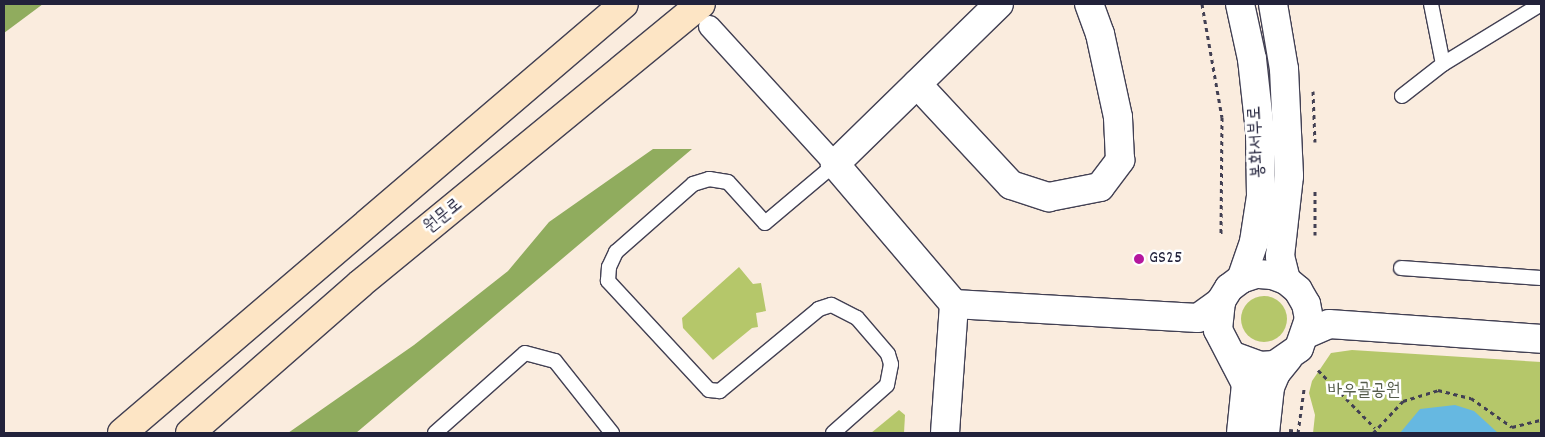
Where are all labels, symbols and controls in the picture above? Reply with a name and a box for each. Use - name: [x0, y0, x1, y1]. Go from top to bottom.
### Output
- street label: 봉화서부로: [1245, 105, 1271, 179]
- street label: 원문로: [420, 195, 468, 239]
- place label: GS25: [1149, 248, 1182, 270]
- marker: GS25: [1133, 253, 1145, 265]
- park label: 바우골공원: [1328, 381, 1400, 403]

